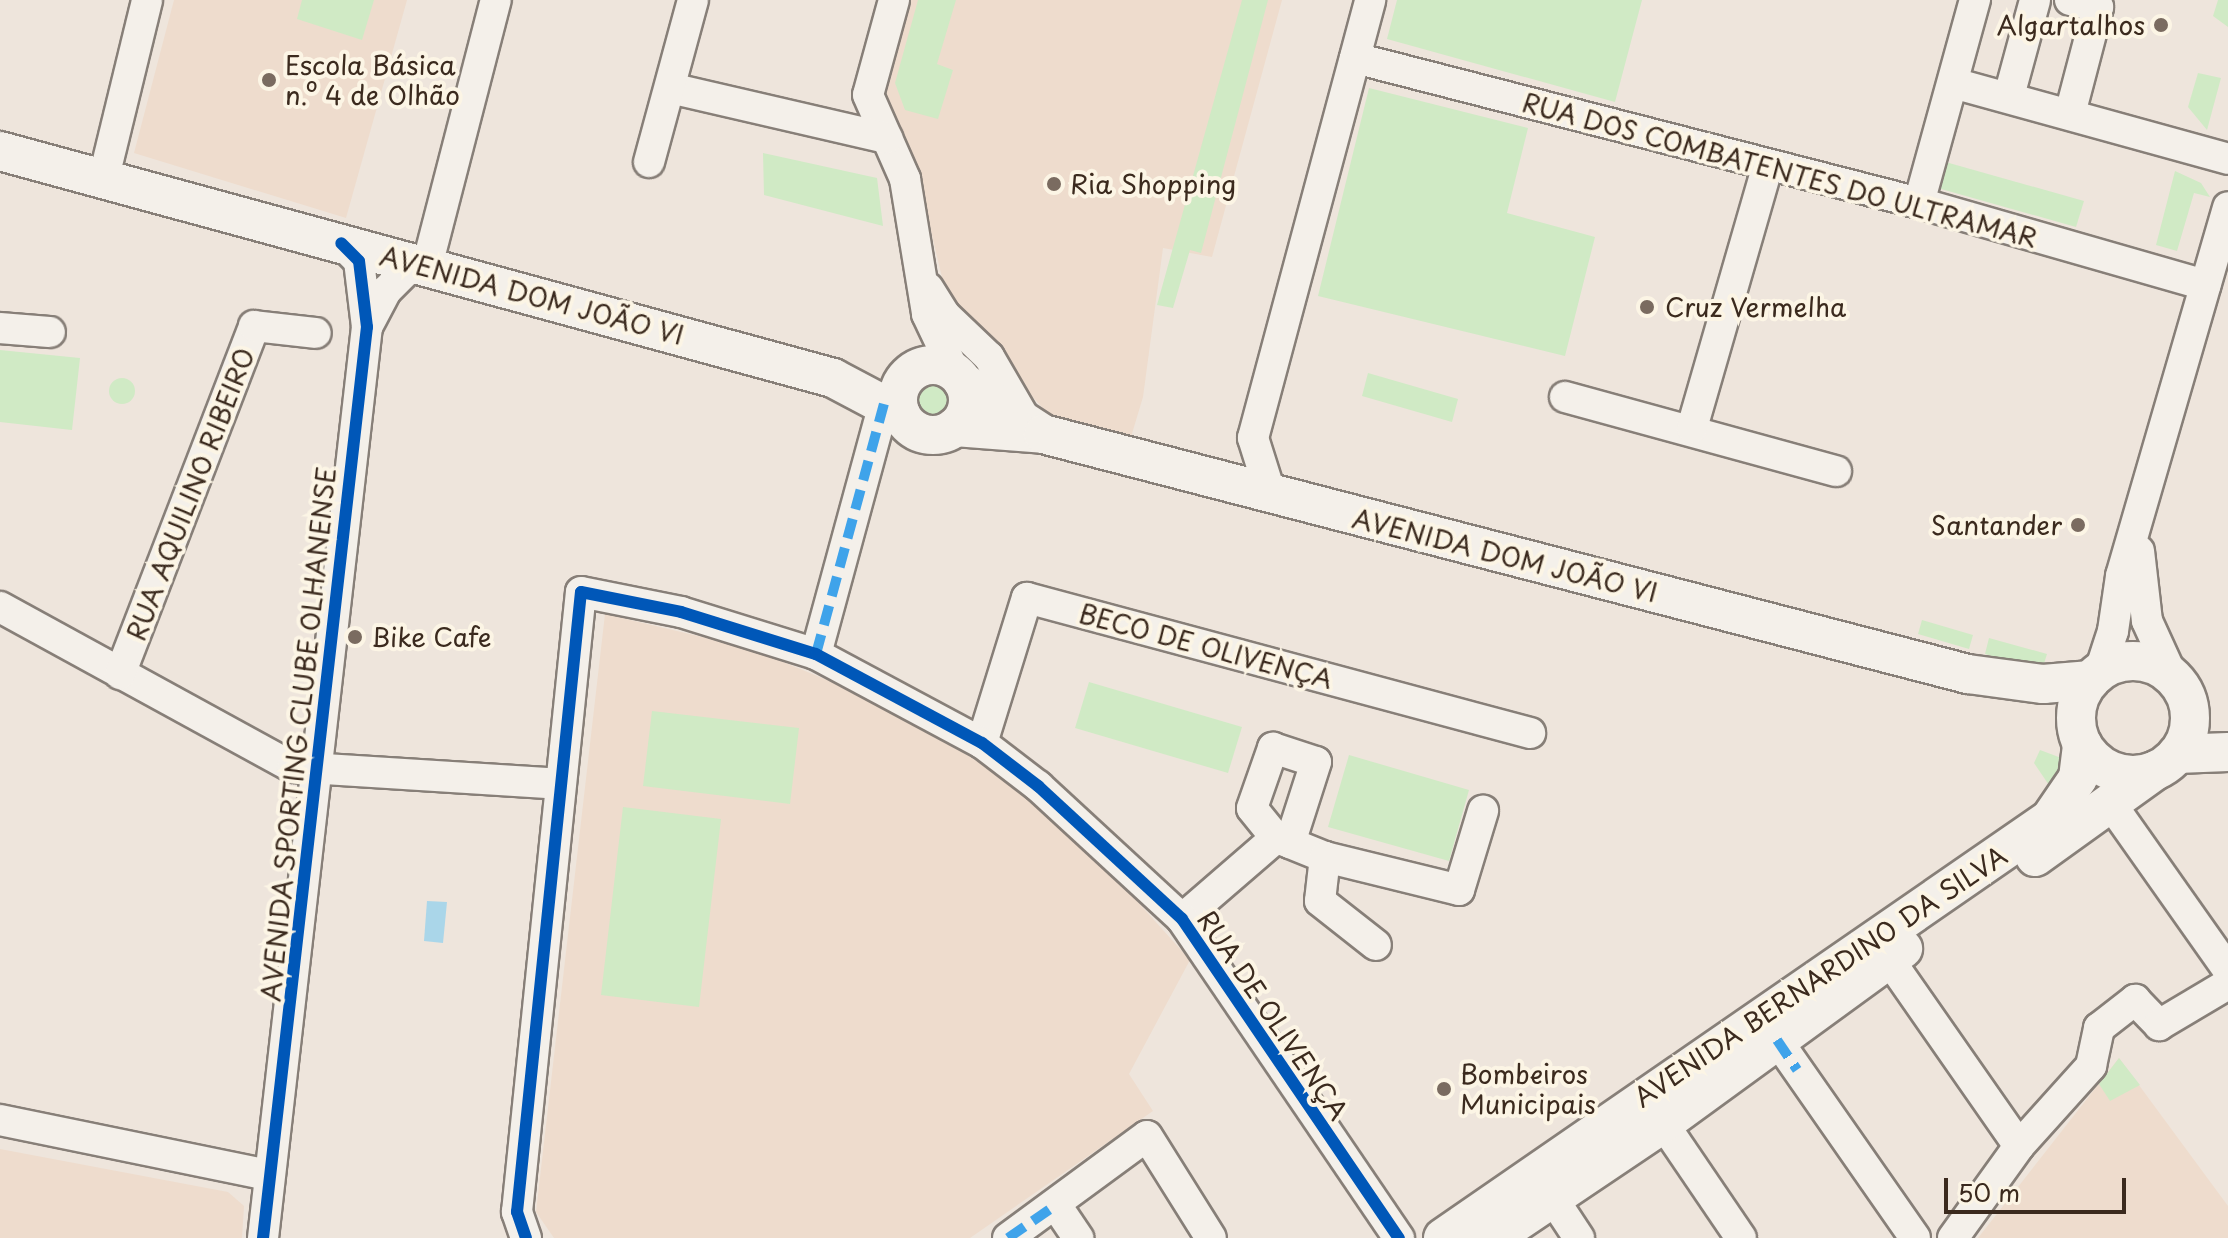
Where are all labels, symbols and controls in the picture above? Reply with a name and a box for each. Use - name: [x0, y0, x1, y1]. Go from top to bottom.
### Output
- place label: Algartalhos: [1997, 9, 2145, 41]
- marker: Algartalhos: [2152, 16, 2170, 34]
- place label: Escola Básica n.º 4 de Olhão: [285, 49, 462, 110]
- marker: Escola Básica n.º 4 de Olhão: [260, 71, 278, 89]
- street label: RUA DOS COMBATENTES DO ULTRAMAR: [1514, 85, 2046, 255]
- place label: Ria Shopping: [1070, 168, 1236, 200]
- marker: Ria Shopping: [1045, 175, 1063, 193]
- street label: AVENIDA DOM JOÃO VI: [377, 239, 687, 351]
- place label: Cruz Vermelha: [1665, 291, 1848, 323]
- marker: Cruz Vermelha: [1636, 296, 1658, 318]
- street label: RUA AQUILINO RIBEIRO: [120, 344, 260, 644]
- street label: AVENIDA SPORTING CLUBE OLHANENSE: [254, 464, 342, 1004]
- street label: AVENIDA DOM JOÃO VI: [1349, 502, 1661, 608]
- place label: Santander: [1931, 509, 2062, 541]
- marker: Santander: [2069, 516, 2087, 534]
- street label: BECO DE OLIVENÇA: [1075, 597, 1337, 695]
- place label: Bike Cafe: [371, 621, 494, 653]
- marker: Bike Cafe: [346, 628, 364, 646]
- street label: AVENIDA BERNARDINO DA SILVA: [1629, 840, 2011, 1112]
- street label: RUA DE OLIVENÇA: [1191, 904, 1355, 1126]
- place label: Bombeiros Municipais: [1460, 1058, 1596, 1120]
- marker: Bombeiros Municipais: [1435, 1080, 1453, 1098]
- scale bar: [1948, 1162, 2130, 1212]
- text: 50 m: [1958, 1174, 2020, 1210]

